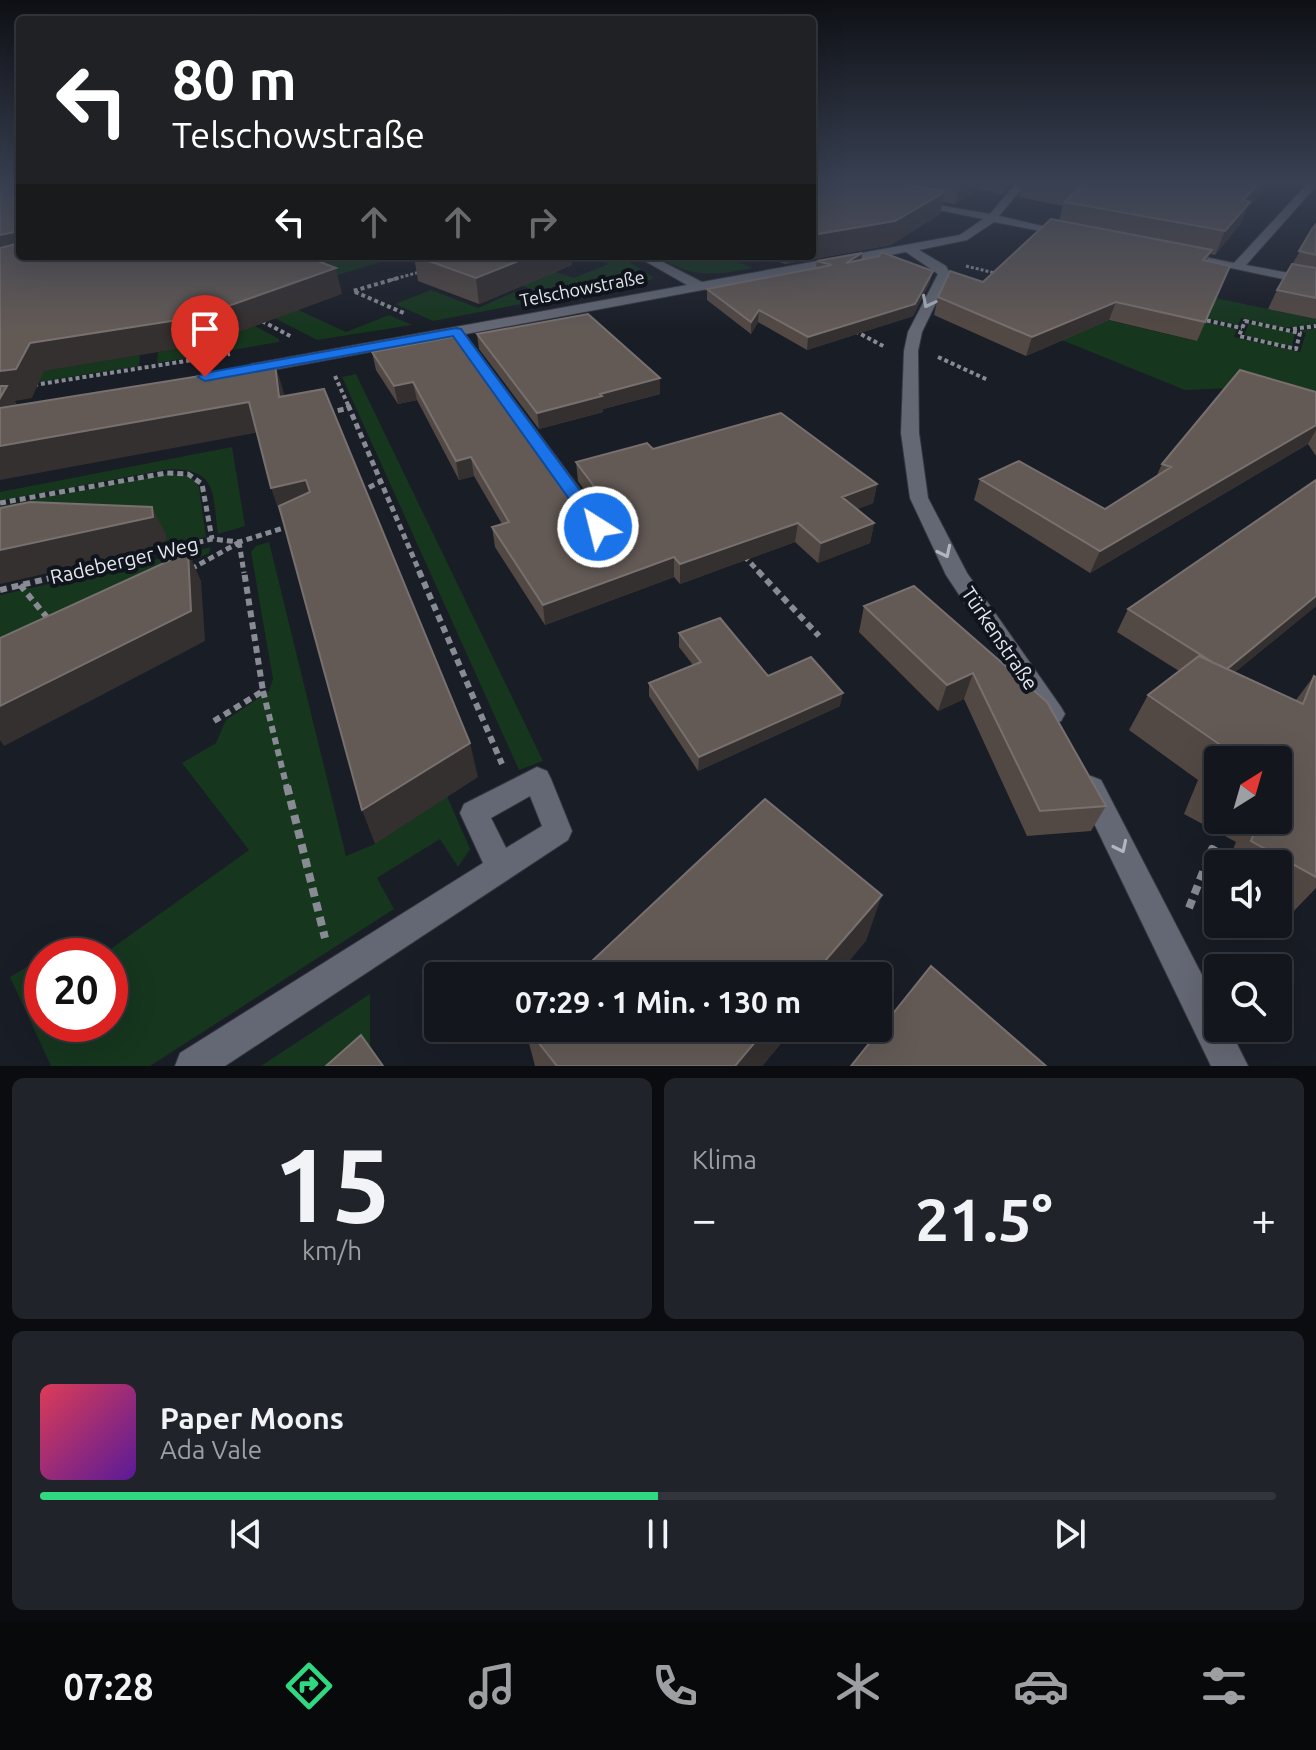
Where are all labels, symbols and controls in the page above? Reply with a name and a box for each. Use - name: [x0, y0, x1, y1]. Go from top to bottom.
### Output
- icon: left: [40, 48, 144, 152]
- text: 80 m: [172, 48, 297, 111]
- text: Telschowstraße: [172, 114, 425, 155]
- icon: left: [268, 200, 312, 244]
- icon: ahead: [352, 200, 396, 244]
- icon: ahead: [436, 200, 480, 244]
- icon: right: [520, 200, 564, 244]
- street label: Telschowstraße: [518, 266, 646, 310]
- one-way arrow: [923, 294, 938, 309]
- pin: [171, 295, 239, 377]
- icon: arrive: [183, 307, 227, 351]
- position arrow: [556, 485, 640, 569]
- street label: Radeberger Weg: [48, 532, 200, 588]
- one-way arrow: [936, 544, 951, 559]
- street label: Türkenstraße: [957, 582, 1043, 694]
- north arrow: [1204, 746, 1292, 834]
- map controls: [1204, 746, 1292, 1042]
- one-way arrow: [1111, 839, 1127, 854]
- button: sound: [1204, 850, 1292, 938]
- speed limit sign: 20: [24, 938, 128, 1042]
- button: search: [1204, 954, 1292, 1042]
- text: 07:29 · 1 Min. · 130 m: [515, 985, 801, 1019]
- text: 15: [273, 1125, 391, 1242]
- text: Klima: [692, 1145, 757, 1174]
- text: 21.5°: [915, 1185, 1053, 1252]
- text: −: [692, 1194, 717, 1243]
- text: +: [1251, 1194, 1276, 1243]
- text: km/h: [302, 1236, 362, 1265]
- text: Paper Moons: [160, 1401, 344, 1435]
- text: Ada Vale: [160, 1435, 262, 1464]
- icon: previous: [224, 1512, 268, 1556]
- icon: pause: [636, 1512, 680, 1556]
- icon: next: [1048, 1512, 1092, 1556]
- icon: directions: [281, 1658, 337, 1714]
- icon: music: [464, 1658, 520, 1714]
- icon: phone: [647, 1658, 703, 1714]
- icon: climate: [830, 1658, 886, 1714]
- icon: car: [1013, 1658, 1069, 1714]
- icon: filters: [1196, 1658, 1252, 1714]
- text: 07:28: [64, 1666, 154, 1707]

